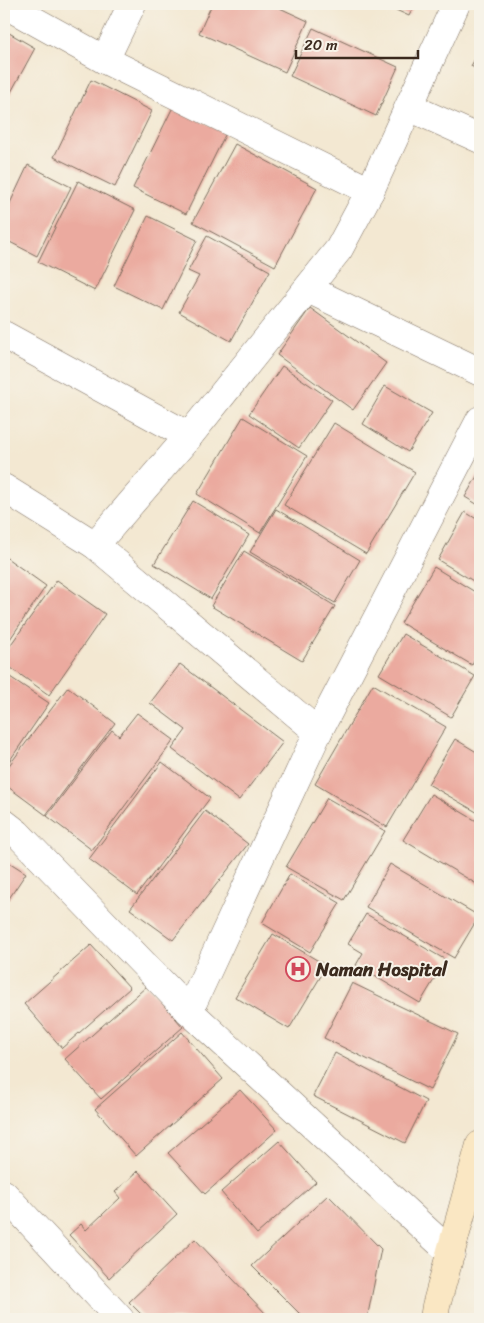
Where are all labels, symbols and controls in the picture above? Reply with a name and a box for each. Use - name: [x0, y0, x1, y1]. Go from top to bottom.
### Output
- scale bar: [296, 28, 419, 60]
- text: 20 m: [304, 32, 338, 58]
- place label: Naman Hospital: [315, 953, 448, 986]
- hospital icon: Naman Hospital: [285, 956, 311, 982]

